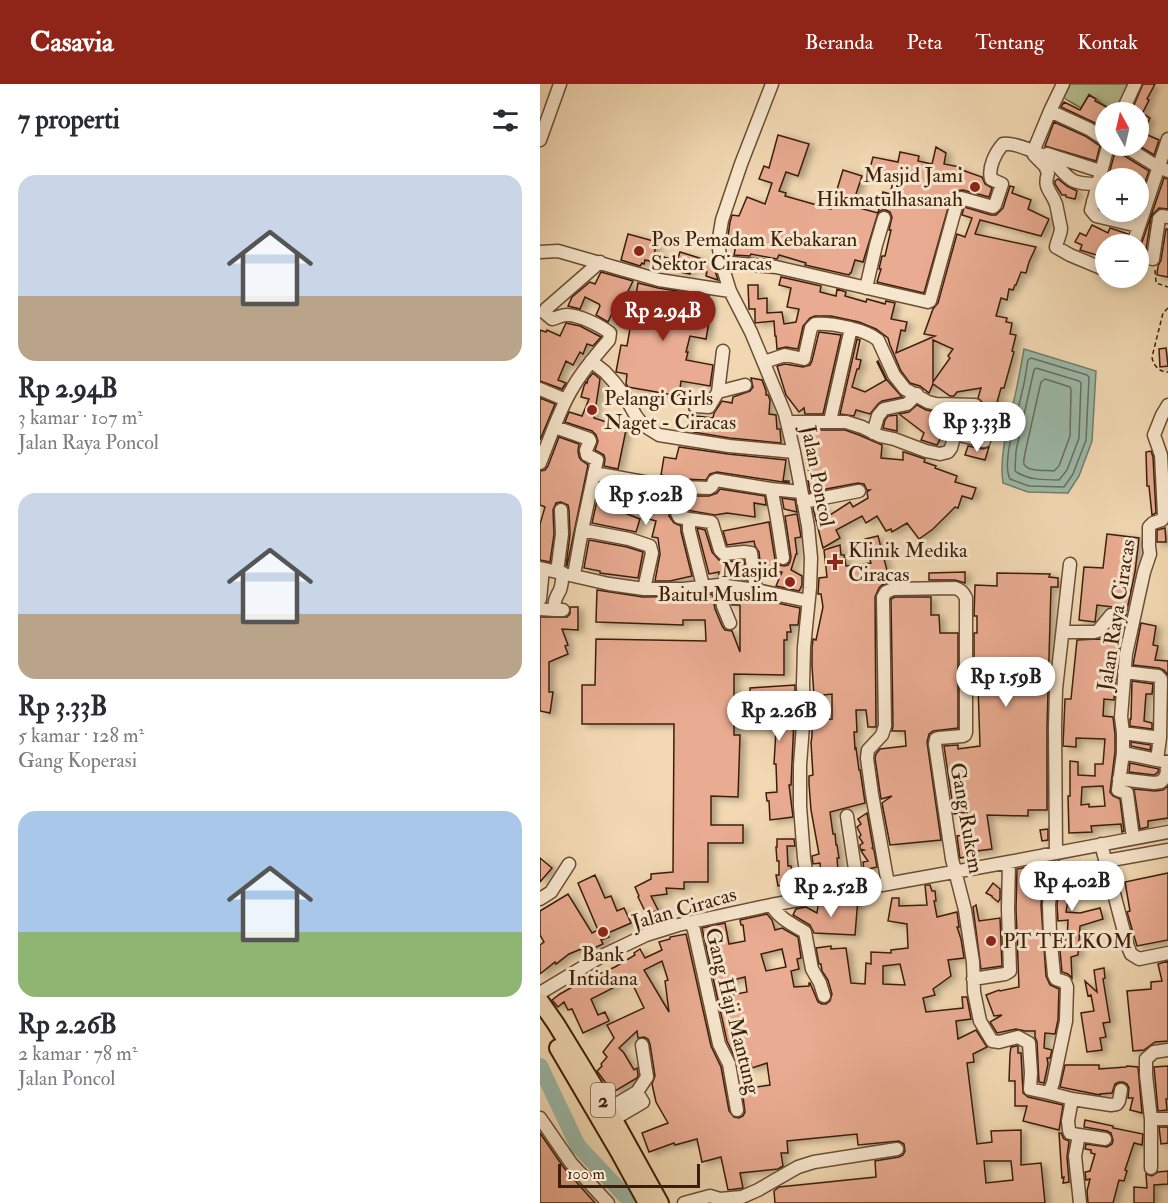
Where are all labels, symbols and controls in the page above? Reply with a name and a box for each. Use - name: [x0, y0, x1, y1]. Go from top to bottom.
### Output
- text: Casavia: [30, 25, 114, 60]
- text: Beranda: [805, 29, 873, 56]
- text: Peta: [906, 29, 942, 56]
- text: Tentang: [975, 29, 1044, 56]
- text: Kontak: [1077, 29, 1138, 56]
- north arrow: [1095, 102, 1149, 156]
- map controls: [1095, 102, 1149, 288]
- text: 7 properti: [18, 104, 120, 136]
- icon: filters: [489, 104, 522, 137]
- place label: Masjid Jami Hikmatulhasanah: [816, 162, 963, 213]
- button: +: [1095, 168, 1149, 222]
- marker: Masjid Jami Hikmatulhasanah: [968, 180, 982, 194]
- icon: home: [216, 214, 324, 322]
- place label: Pos Pemadam Kebakaran Sektor Ciracas: [651, 226, 858, 277]
- button: −: [1095, 234, 1149, 288]
- marker: Pos Pemadam Kebakaran Sektor Ciracas: [632, 244, 646, 258]
- pin: Rp 2.94B: [601, 291, 725, 342]
- text: Rp 2.94B: [625, 298, 701, 323]
- text: Rp 2.94B: [18, 373, 118, 405]
- place label: Pelangi Girls Naget - Ciracas: [604, 385, 736, 436]
- pin: Rp 3.33B: [915, 402, 1039, 453]
- marker: Pelangi Girls Naget - Ciracas: [585, 403, 599, 417]
- text: 3 kamar · 107 m²: [18, 405, 143, 430]
- text: Rp 3.33B: [943, 409, 1011, 434]
- street label: Jalan Poncol: [794, 422, 841, 529]
- text: Jalan Raya Poncol: [18, 430, 159, 455]
- pin: Rp 5.02B: [584, 475, 708, 526]
- text: Rp 5.02B: [609, 482, 683, 507]
- icon: home: [216, 532, 324, 640]
- place label: Klinik Medika Ciracas: [848, 537, 968, 588]
- street label: Jalan Raya Ciracas: [1091, 537, 1142, 694]
- marker: Klinik Medika Ciracas: [826, 553, 844, 571]
- place label: Masjid Baitul Muslim: [657, 557, 779, 608]
- marker: Masjid Baitul Muslim: [783, 575, 797, 589]
- pin: Rp 1.59B: [944, 657, 1068, 708]
- text: Rp 1.59B: [970, 664, 1042, 689]
- text: Rp 3.33B: [18, 691, 107, 723]
- pin: Rp 2.26B: [717, 691, 841, 742]
- text: Rp 2.26B: [741, 698, 817, 723]
- text: 5 kamar · 128 m²: [18, 723, 144, 748]
- text: Gang Koperasi: [18, 748, 137, 773]
- street label: Gang Rukem: [943, 760, 990, 876]
- icon: home: [216, 850, 324, 958]
- pin: Rp 4.02B: [1010, 861, 1134, 912]
- pin: Rp 2.52B: [769, 867, 893, 918]
- text: Rp 4.02B: [1033, 868, 1111, 893]
- text: Rp 2.52B: [794, 874, 868, 899]
- street label: Jalan Ciracas: [628, 881, 740, 937]
- marker: Bank Intidana: [596, 925, 610, 939]
- street label: Gang Haji Mantung: [699, 925, 766, 1098]
- place label: PT TELKOM: [1003, 928, 1133, 955]
- marker: PT TELKOM: [984, 934, 998, 948]
- place label: Bank Intidana: [568, 941, 638, 992]
- text: Rp 2.26B: [18, 1009, 117, 1041]
- text: 2 kamar · 78 m²: [18, 1041, 137, 1066]
- text: Jalan Poncol: [18, 1066, 115, 1091]
- road number: 2: [591, 1083, 615, 1117]
- scale bar: [558, 1161, 700, 1188]
- text: 100 m: [567, 1164, 605, 1184]

